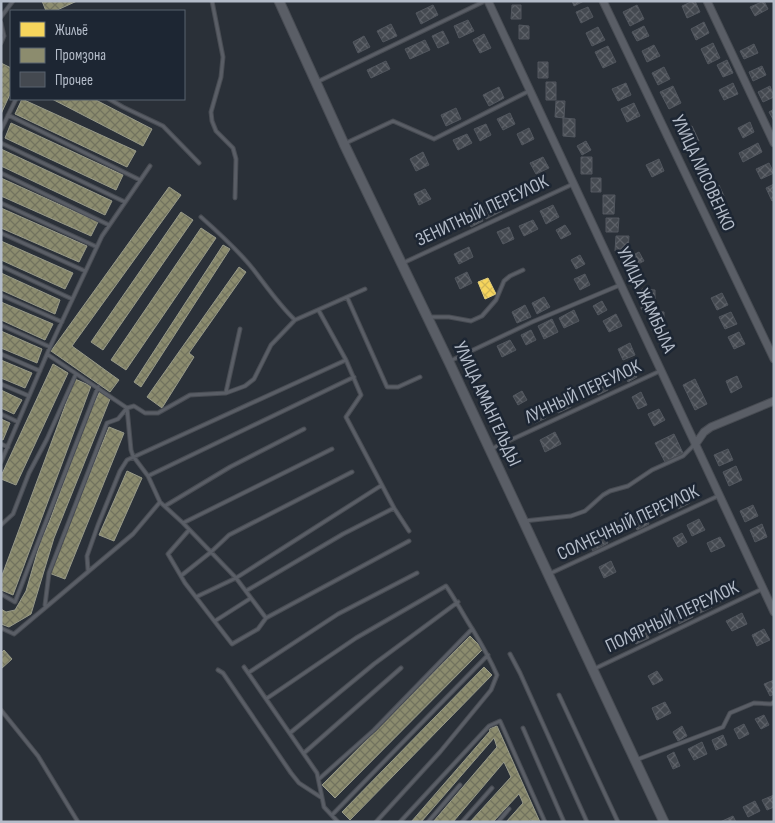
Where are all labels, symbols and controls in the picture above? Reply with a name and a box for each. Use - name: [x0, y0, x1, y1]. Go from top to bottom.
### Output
- legend: [10, 10, 185, 100]
- text: Жильё: [55, 21, 88, 40]
- text: Промзона: [55, 46, 106, 65]
- text: Прочее: [55, 71, 93, 90]
- street label: УЛИЦА ЛИСОВЕНКО: [666, 111, 740, 235]
- street label: ЗЕНИТНЫЙ ПЕРЕУЛОК: [412, 170, 552, 252]
- street label: УЛИЦА ЖАМБЫЛА: [611, 243, 681, 358]
- street label: УЛИЦА АМАНГЕЛЬДЫ: [448, 338, 526, 470]
- street label: ЛУННЫЙ ПЕРЕУЛОК: [520, 355, 645, 429]
- street label: СОЛНЕЧНЫЙ ПЕРЕУЛОК: [554, 480, 703, 566]
- street label: ПОЛЯРНЫЙ ПЕРЕУЛОК: [602, 576, 743, 658]

